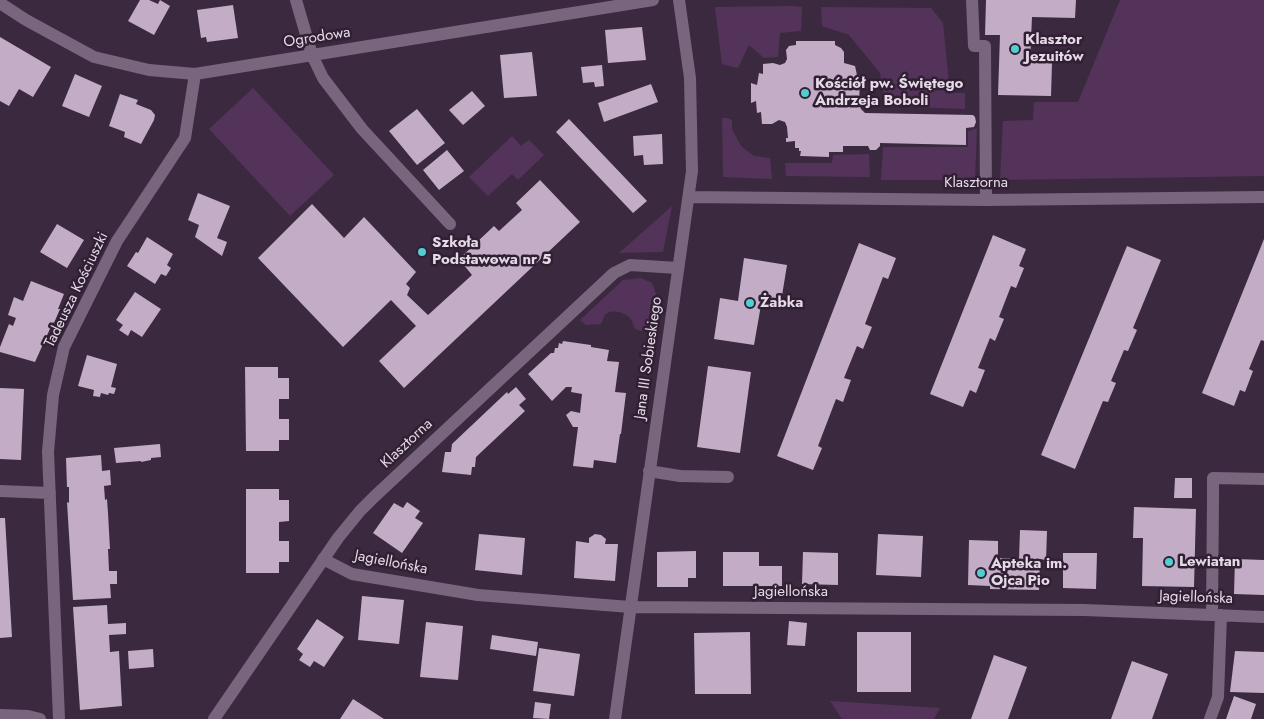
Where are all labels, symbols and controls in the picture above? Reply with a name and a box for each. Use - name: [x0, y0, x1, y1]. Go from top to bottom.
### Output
- street label: Ogrodowa: [282, 24, 352, 52]
- place label: Klasztor Jezuitów: [1025, 31, 1084, 66]
- marker: Klasztor Jezuitów: [1009, 43, 1021, 55]
- place label: Kościół pw. Świętego Andrzeja Boboli: [815, 75, 963, 110]
- marker: Kościół pw. Świętego Andrzeja Boboli: [799, 87, 811, 99]
- street label: Klasztorna: [944, 174, 1008, 192]
- street label: Tadeusza Kościuszki: [41, 229, 113, 351]
- place label: Szkoła Podstawowa nr 5: [432, 234, 551, 269]
- marker: Szkoła Podstawowa nr 5: [416, 246, 428, 258]
- place label: Żabka: [760, 294, 803, 312]
- street label: Jana III Sobieskiego: [631, 296, 667, 420]
- marker: Żabka: [744, 297, 756, 309]
- street label: Klasztorna: [377, 416, 437, 472]
- street label: Jagiellońska: [353, 547, 429, 579]
- place label: Lewiatan: [1179, 553, 1240, 571]
- place label: Apteka im. Ojca Pio: [991, 555, 1067, 590]
- marker: Lewiatan: [1163, 556, 1175, 568]
- marker: Apteka im. Ojca Pio: [975, 567, 987, 579]
- street label: Jagiellońska: [754, 583, 828, 601]
- street label: Jagiellońska: [1159, 588, 1233, 608]

